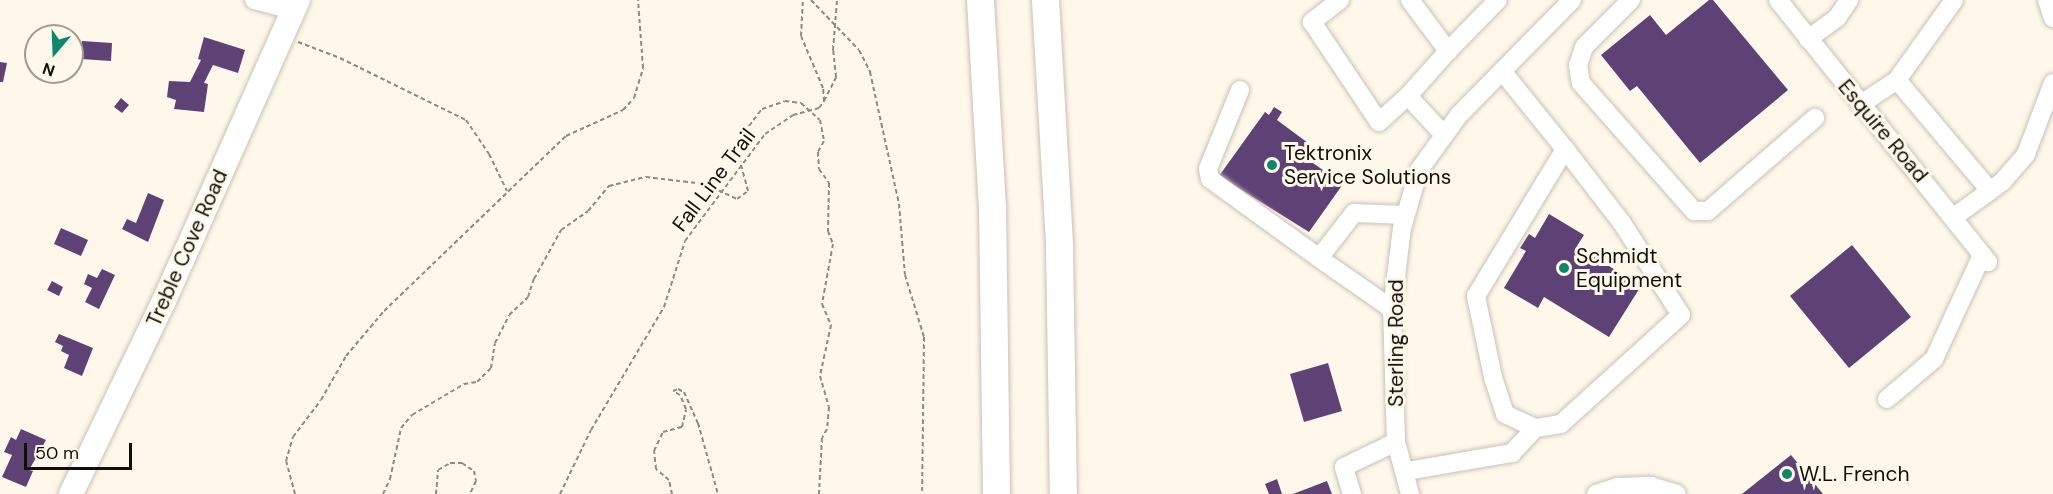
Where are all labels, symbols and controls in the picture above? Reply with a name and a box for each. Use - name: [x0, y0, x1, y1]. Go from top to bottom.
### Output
- north arrow: [24, 24, 84, 84]
- text: N: [40, 58, 58, 81]
- street label: Esquire Road: [1833, 74, 1933, 188]
- street label: Fall Line Trail: [667, 124, 761, 236]
- place label: Tektronix Service Solutions: [1284, 140, 1451, 190]
- marker: Tektronix Service Solutions: [1265, 158, 1279, 172]
- street label: Treble Cove Road: [141, 166, 233, 330]
- place label: Schmidt Equipment: [1576, 243, 1682, 293]
- marker: Schmidt Equipment: [1557, 261, 1571, 275]
- street label: Sterling Road: [1383, 279, 1409, 407]
- scale bar: [27, 431, 135, 469]
- text: 50 m: [35, 441, 79, 465]
- place label: W.L. French: [1799, 461, 1910, 487]
- marker: W.L. French: [1780, 467, 1794, 481]

